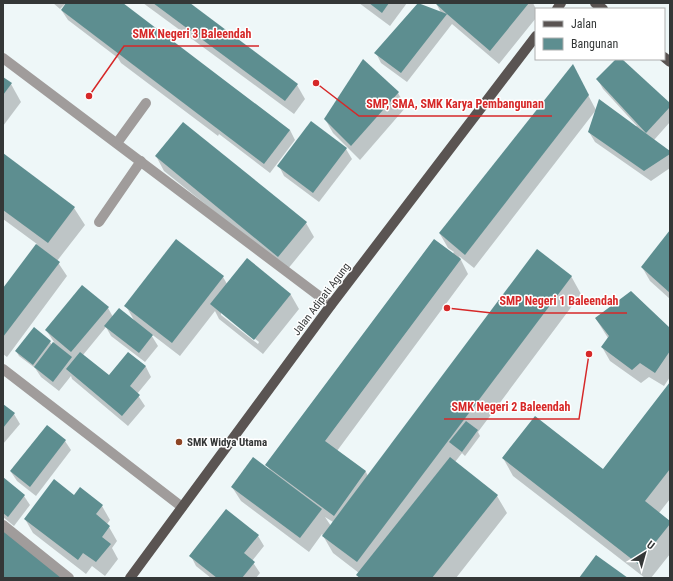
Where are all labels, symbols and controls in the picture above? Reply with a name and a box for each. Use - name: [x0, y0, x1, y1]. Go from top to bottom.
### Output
- legend: [535, 8, 665, 60]
- text: Jalan: [571, 17, 597, 31]
- callout: SMK Negeri 3 Baleendah: [124, 22, 259, 46]
- text: SMK Negeri 3 Baleendah: [133, 27, 251, 41]
- text: Bangunan: [571, 37, 618, 51]
- callout: SMP, SMA, SMK Karya Pembangunan: [359, 92, 552, 116]
- text: SMP, SMA, SMK Karya Pembangunan: [366, 97, 544, 111]
- street label: Jalan Adipati Agung: [290, 260, 353, 338]
- callout: SMP Negeri 1 Baleendah: [492, 289, 627, 313]
- text: SMP Negeri 1 Baleendah: [500, 294, 619, 308]
- callout: SMK Negeri 2 Baleendah: [444, 395, 579, 419]
- text: SMK Negeri 2 Baleendah: [452, 400, 570, 414]
- place label: SMK Widya Utama: [187, 436, 267, 449]
- marker: SMK Widya Utama: [174, 437, 184, 447]
- north arrow: [625, 533, 665, 573]
- text: U: [644, 538, 657, 552]

